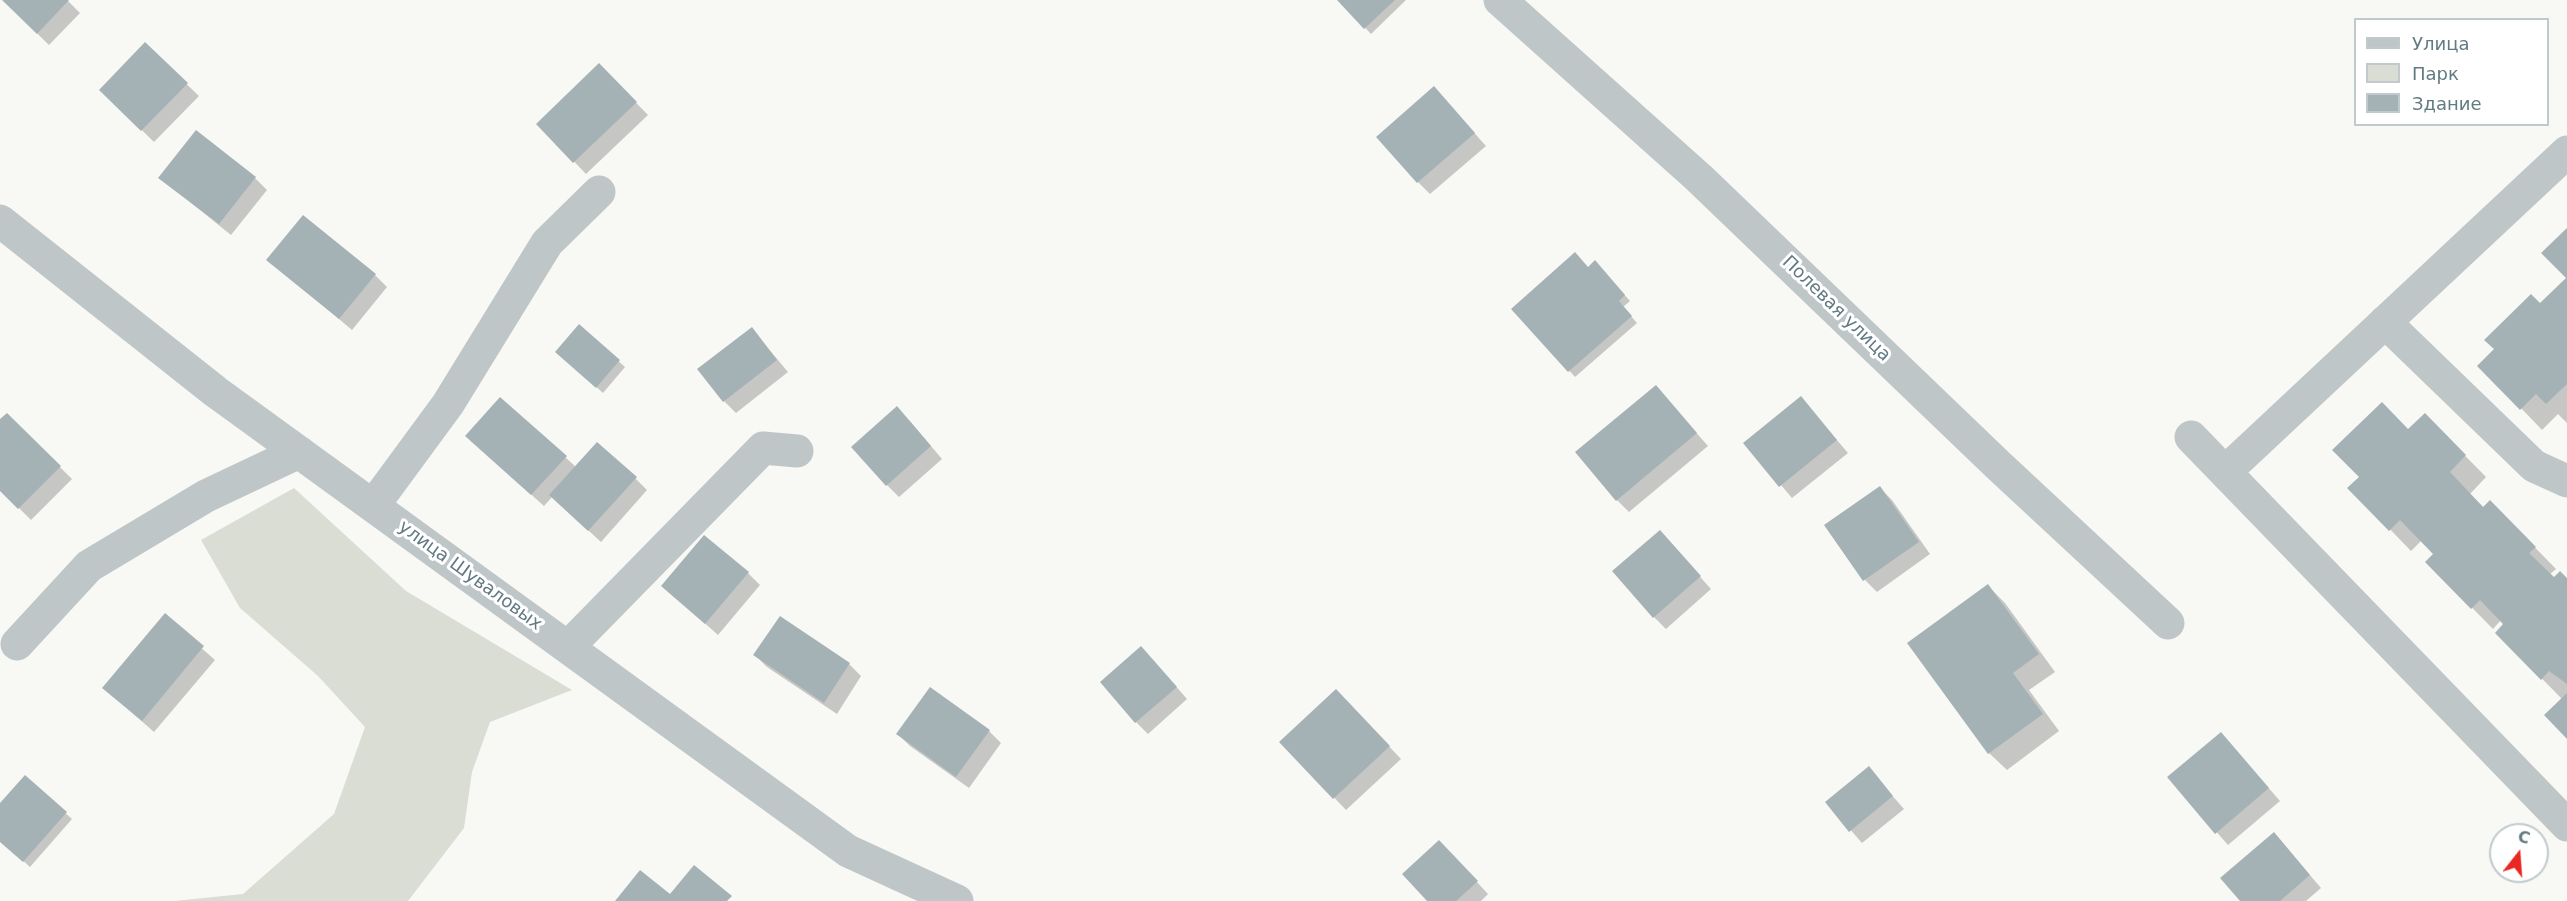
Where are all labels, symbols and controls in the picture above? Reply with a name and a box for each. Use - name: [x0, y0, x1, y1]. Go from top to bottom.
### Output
- legend: [2354, 18, 2549, 126]
- text: Улица: [2412, 33, 2469, 54]
- text: Парк: [2412, 63, 2459, 84]
- text: Здание: [2412, 93, 2482, 114]
- street label: Полевая улица: [1777, 252, 1895, 366]
- street label: улица Шуваловых: [394, 517, 546, 635]
- north arrow: [2489, 823, 2549, 883]
- text: С: [2515, 826, 2532, 848]

